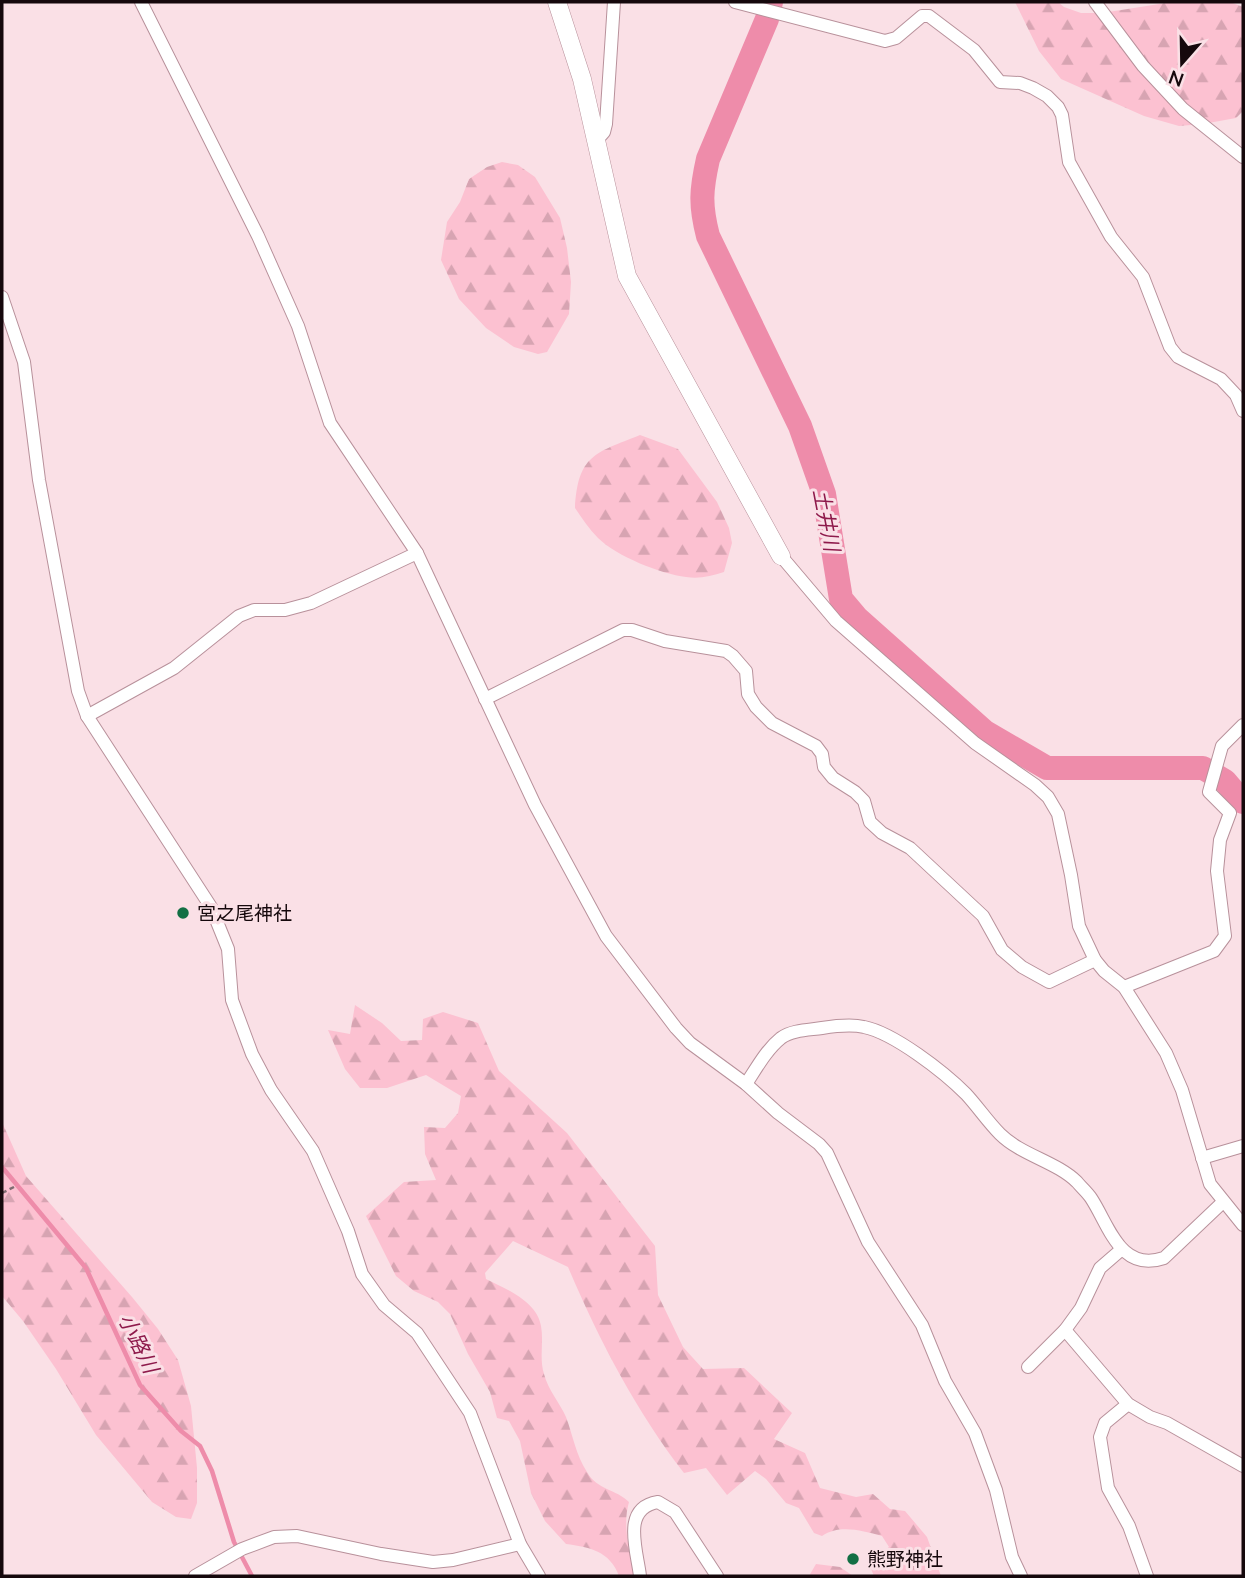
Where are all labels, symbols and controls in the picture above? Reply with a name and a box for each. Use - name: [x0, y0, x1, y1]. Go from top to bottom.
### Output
- north arrow: [1147, 28, 1217, 98]
- text: N: [1165, 65, 1187, 93]
- water label: 土井川: [808, 487, 846, 555]
- place label: 宮之尾神社: [197, 901, 292, 925]
- marker: 宮之尾神社: [175, 905, 191, 921]
- water label: 小路川: [114, 1309, 165, 1379]
- place label: 熊野神社: [867, 1547, 943, 1571]
- marker: 熊野神社: [845, 1551, 861, 1567]

